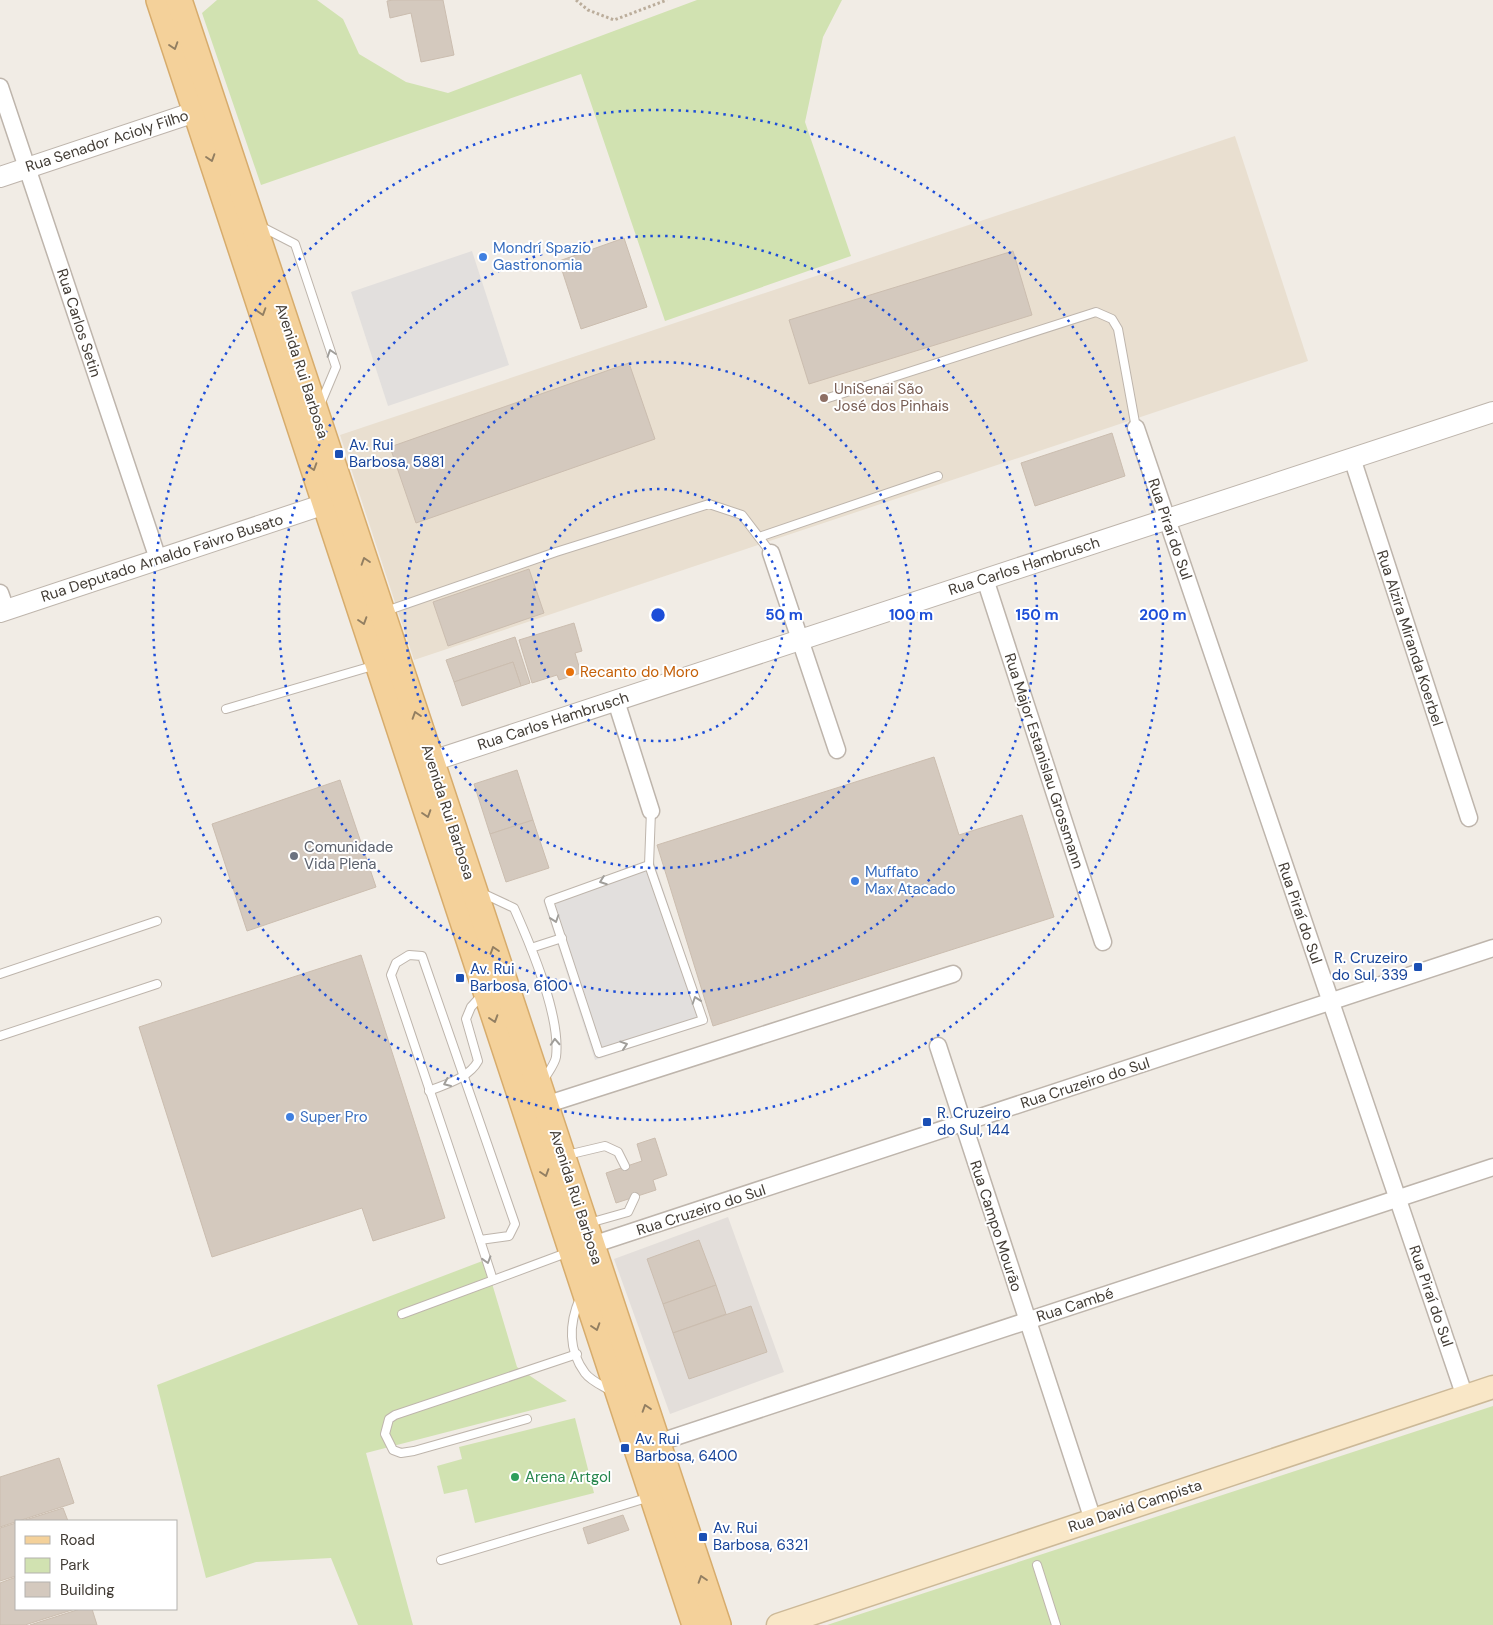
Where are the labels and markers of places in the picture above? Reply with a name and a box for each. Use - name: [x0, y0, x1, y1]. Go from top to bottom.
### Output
- place label: Mondrí Spazio Gastronomia: [493, 238, 591, 275]
- marker: Mondrí Spazio Gastronomia: [477, 251, 489, 263]
- place label: UniSenai São José dos Pinhais: [834, 379, 949, 416]
- marker: UniSenai São José dos Pinhais: [818, 392, 830, 404]
- place label: Av. Rui Barbosa, 5881: [349, 435, 444, 472]
- marker: Av. Rui Barbosa, 5881: [333, 448, 345, 460]
- centre of rings: [649, 606, 667, 624]
- place label: Recanto do Moro: [580, 662, 699, 682]
- marker: Recanto do Moro: [564, 666, 576, 678]
- place label: Comunidade Vida Plena: [304, 837, 393, 874]
- marker: Comunidade Vida Plena: [288, 850, 300, 862]
- place label: Muffato Max Atacado: [865, 862, 956, 899]
- marker: Muffato Max Atacado: [849, 875, 861, 887]
- place label: R. Cruzeiro do Sul, 339: [1332, 948, 1408, 985]
- place label: Av. Rui Barbosa, 6100: [470, 959, 568, 996]
- marker: R. Cruzeiro do Sul, 339: [1412, 961, 1424, 973]
- marker: Av. Rui Barbosa, 6100: [454, 972, 466, 984]
- place label: R. Cruzeiro do Sul, 144: [937, 1103, 1011, 1140]
- place label: Super Pro: [300, 1107, 368, 1127]
- marker: Super Pro: [284, 1111, 296, 1123]
- marker: R. Cruzeiro do Sul, 144: [921, 1116, 933, 1128]
- place label: Av. Rui Barbosa, 6400: [635, 1429, 738, 1466]
- marker: Av. Rui Barbosa, 6400: [619, 1442, 631, 1454]
- place label: Arena Artgol: [525, 1467, 611, 1487]
- marker: Arena Artgol: [509, 1471, 521, 1483]
- place label: Av. Rui Barbosa, 6321: [713, 1518, 808, 1555]
- marker: Av. Rui Barbosa, 6321: [697, 1531, 709, 1543]

